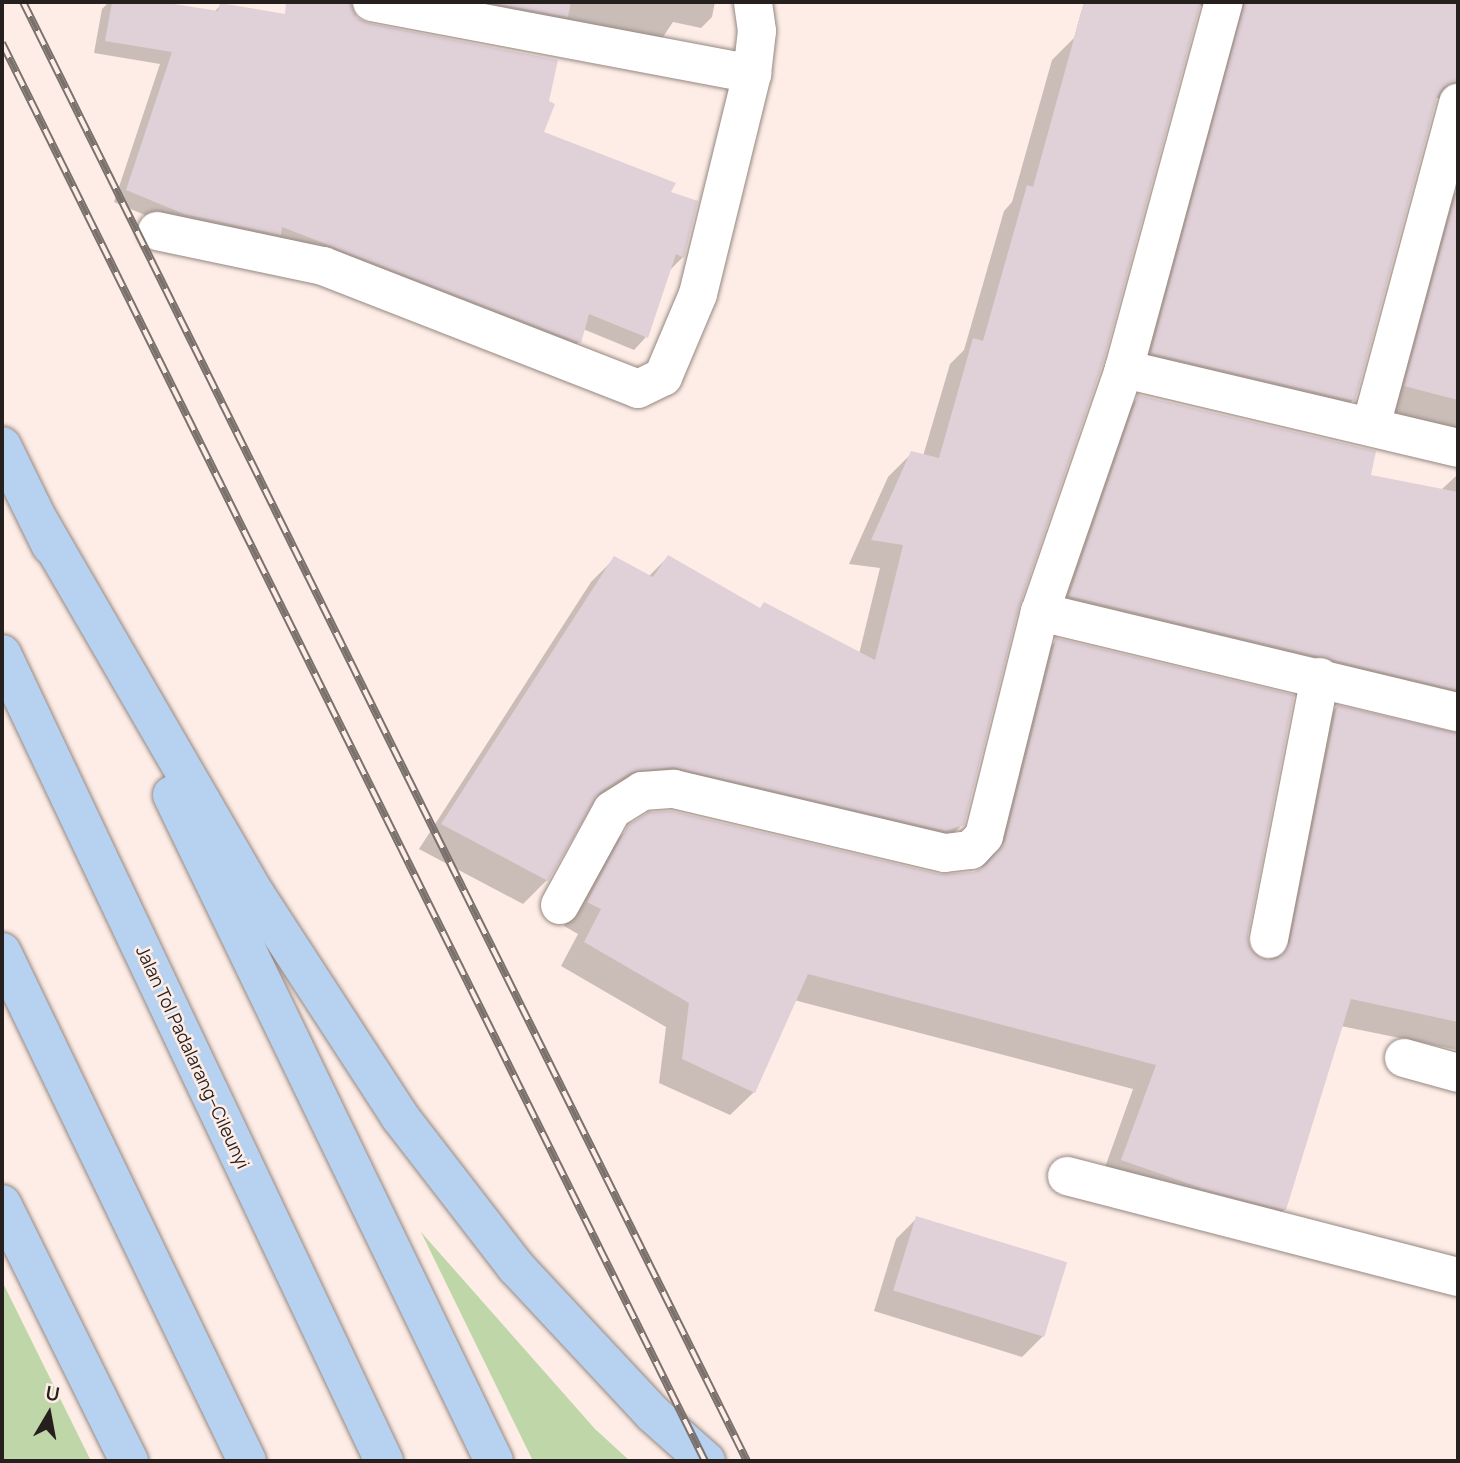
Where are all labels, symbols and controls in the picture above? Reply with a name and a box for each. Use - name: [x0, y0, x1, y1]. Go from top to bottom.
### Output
- street label: Jalan Tol Padalarang–Cileunyi: [132, 942, 254, 1172]
- north arrow: [14, 1379, 84, 1449]
- text: U: [44, 1379, 62, 1407]

